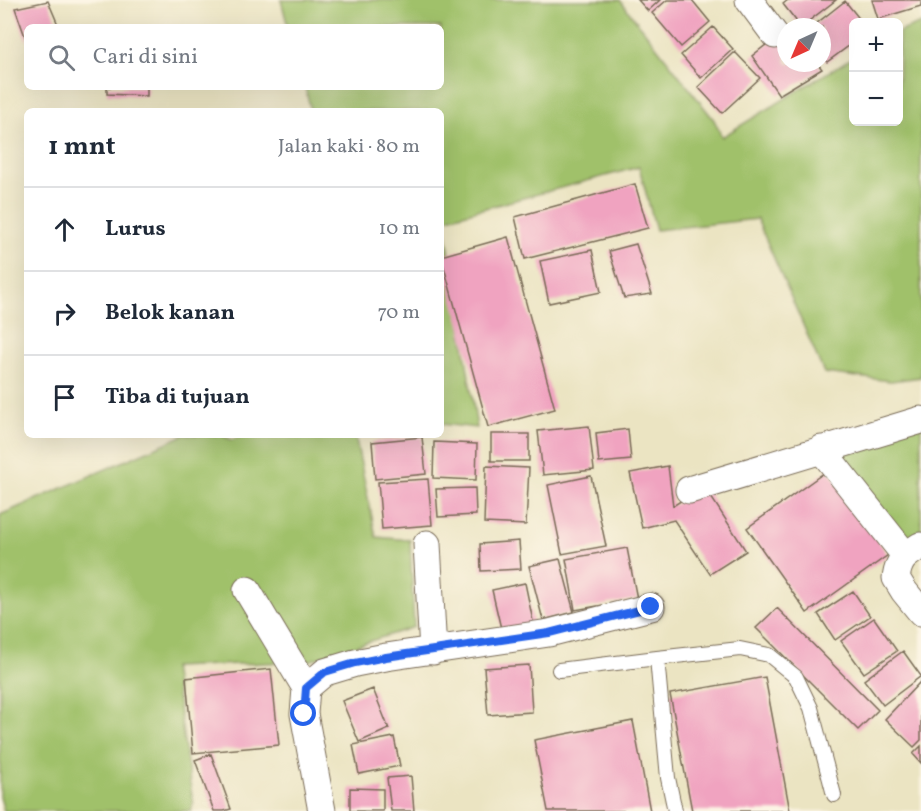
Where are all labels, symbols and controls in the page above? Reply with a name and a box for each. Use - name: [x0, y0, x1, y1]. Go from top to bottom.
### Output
- north arrow: [777, 18, 831, 72]
- map controls: [849, 18, 903, 126]
- button: +: [849, 18, 903, 72]
- search box: [24, 24, 444, 90]
- icon: search: [45, 41, 78, 74]
- text: Cari di sini: [93, 42, 198, 73]
- button: −: [849, 72, 903, 126]
- text: 1 mnt: [48, 129, 116, 165]
- text: Jalan kaki · 80 m: [278, 133, 420, 161]
- icon: ahead: [48, 213, 81, 246]
- text: Lurus: [105, 214, 166, 245]
- text: 10 m: [379, 215, 420, 243]
- icon: right: [48, 297, 81, 330]
- text: Belok kanan: [105, 298, 235, 329]
- text: 70 m: [377, 299, 420, 327]
- icon: arrive: [48, 381, 81, 414]
- text: Tiba di tujuan: [105, 382, 250, 413]
- route end: [637, 593, 663, 619]
- route start: [290, 700, 316, 726]

